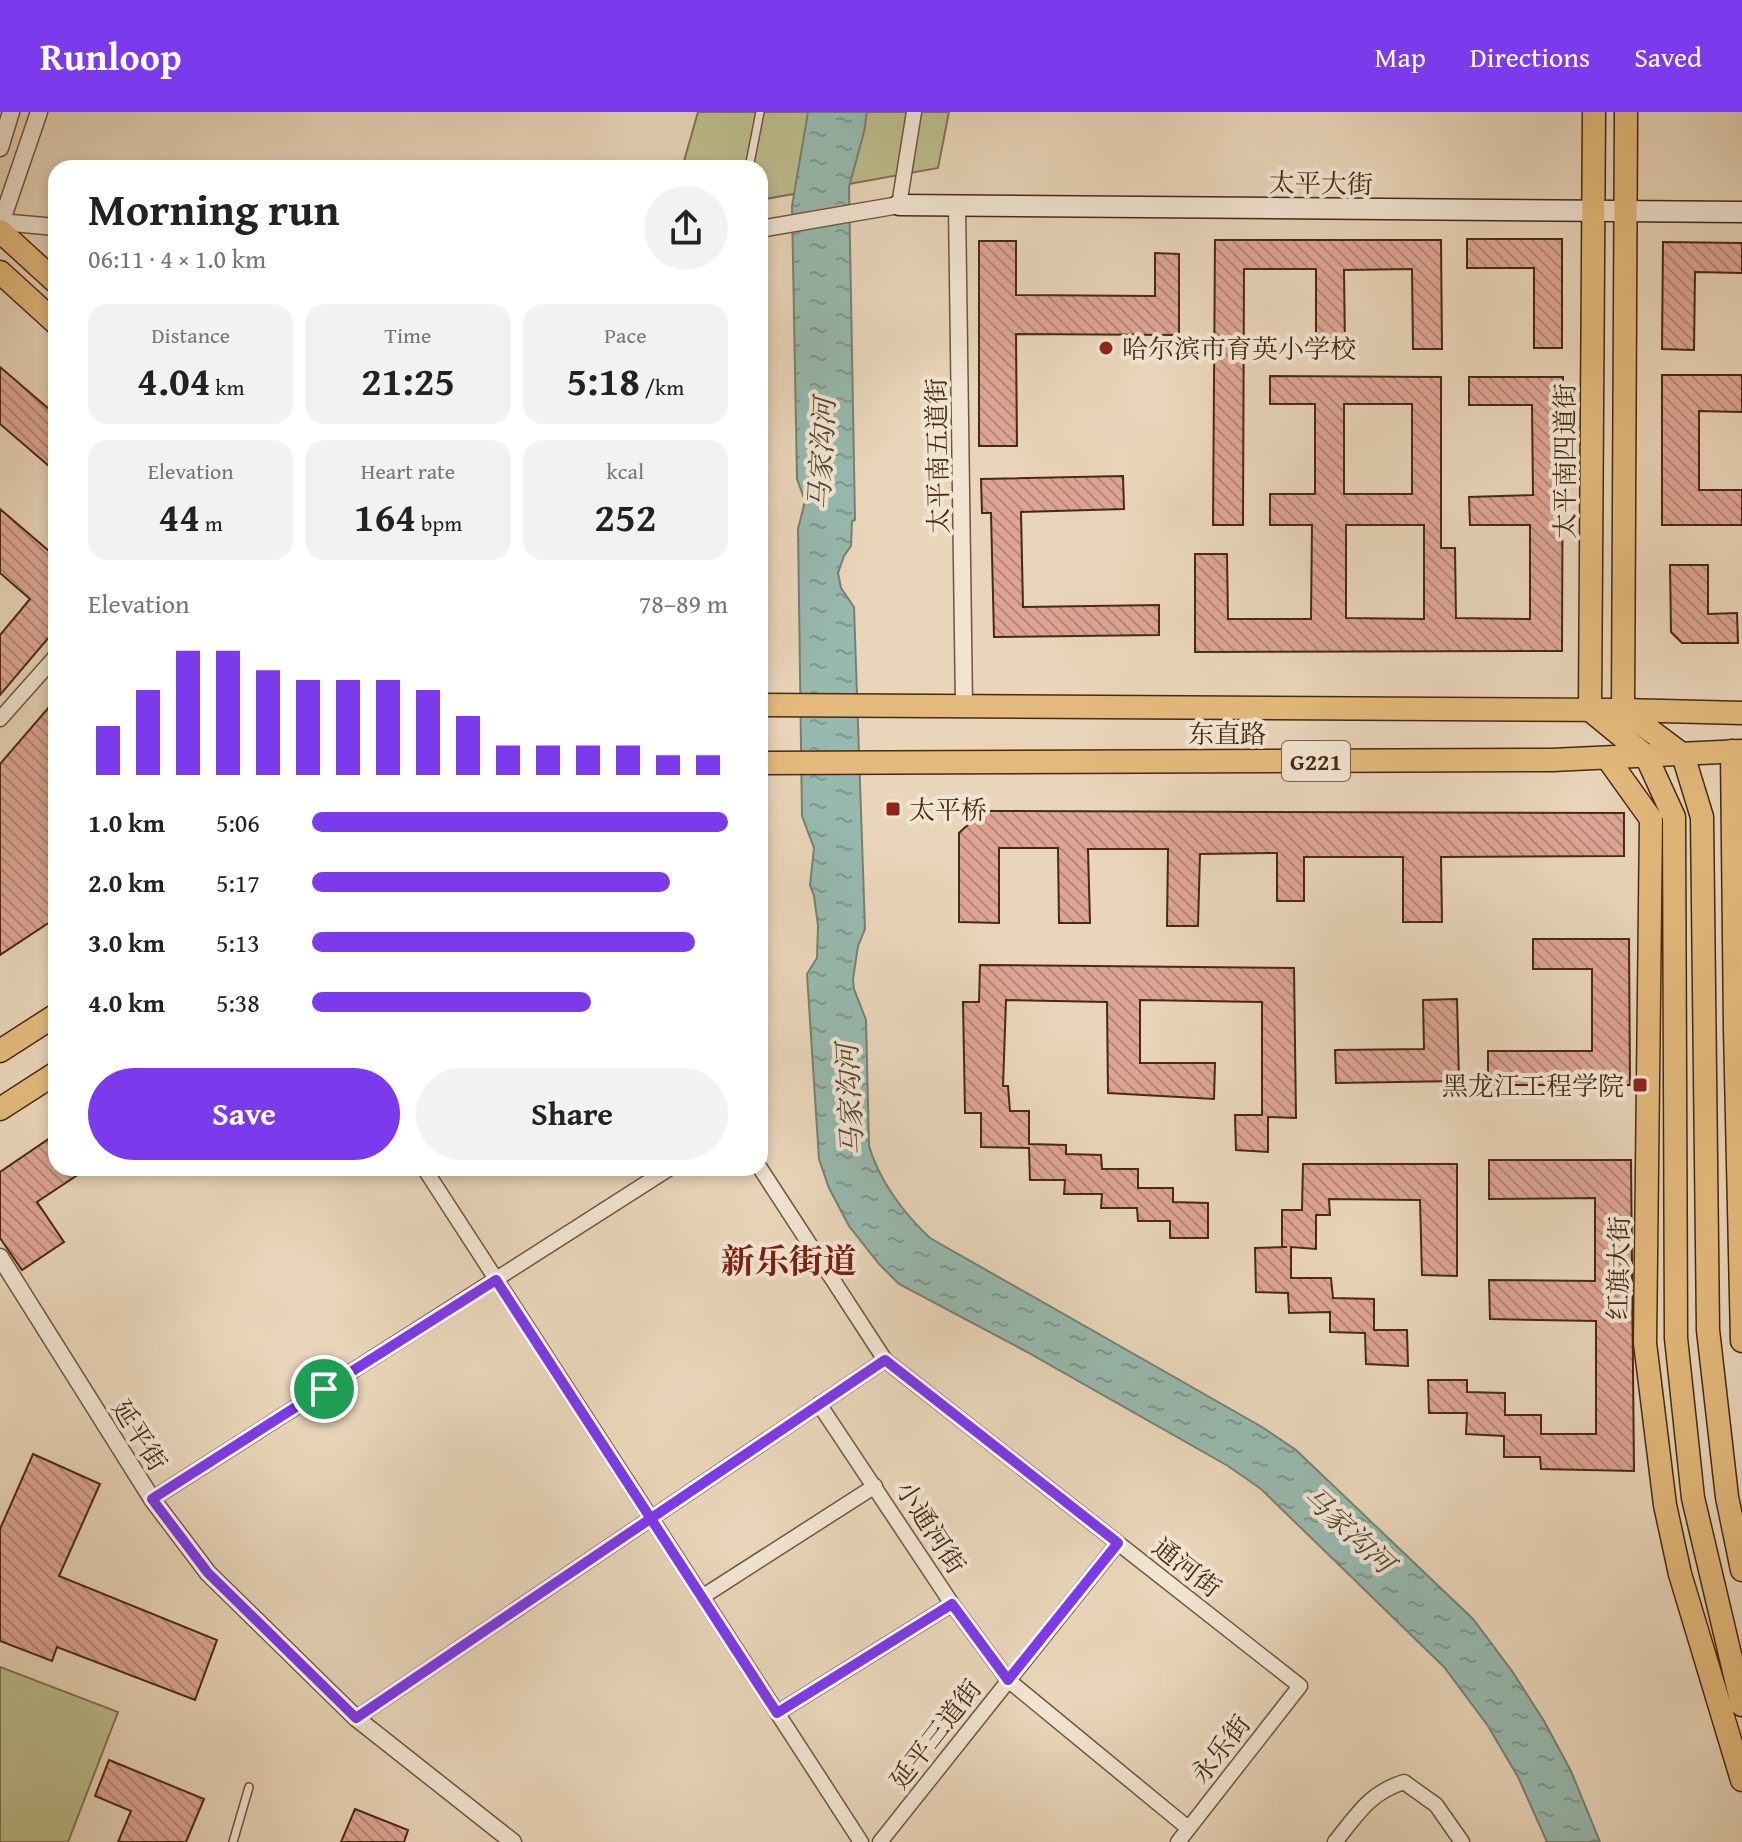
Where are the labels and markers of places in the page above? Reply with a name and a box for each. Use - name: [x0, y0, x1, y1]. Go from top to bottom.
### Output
- place label: 哈尔滨市育英小学校: [1122, 329, 1356, 368]
- marker: 哈尔滨市育英小学校: [1097, 339, 1115, 357]
- place label: 太平桥: [909, 790, 987, 829]
- marker: 太平桥: [884, 800, 902, 818]
- place label: 黑龙江工程学院: [1442, 1066, 1624, 1105]
- marker: 黑龙江工程学院: [1631, 1076, 1649, 1094]
- pin: [290, 1355, 358, 1423]

